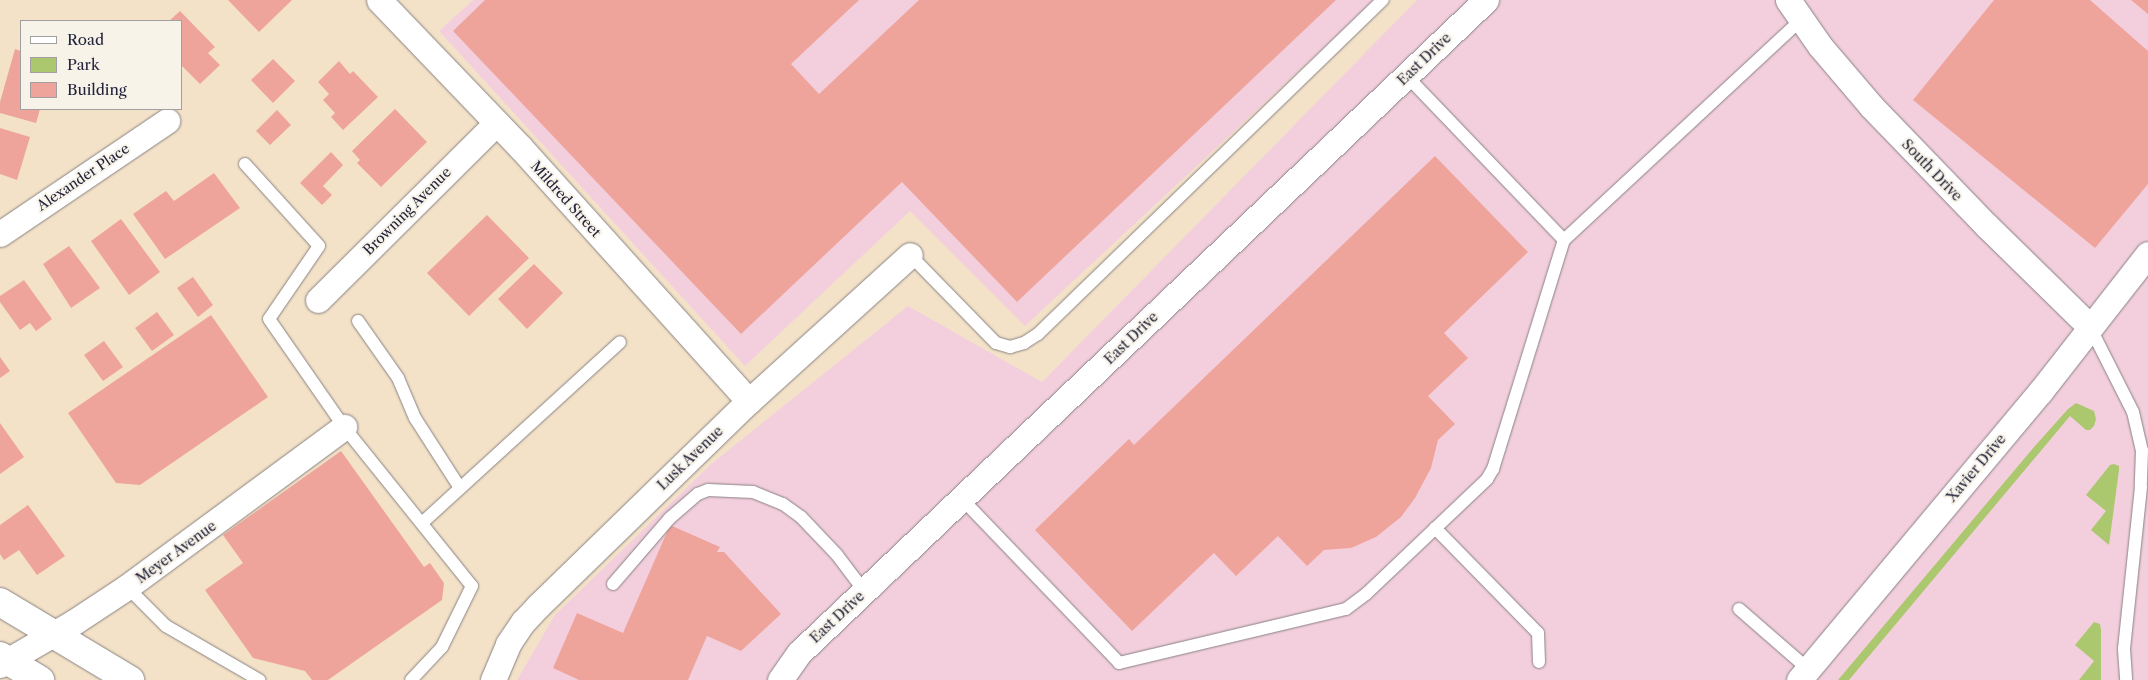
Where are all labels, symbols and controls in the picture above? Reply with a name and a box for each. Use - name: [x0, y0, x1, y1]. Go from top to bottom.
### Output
- legend: [20, 20, 182, 110]
- street label: East Drive: [1394, 29, 1454, 89]
- text: Road: [67, 30, 104, 49]
- text: Park: [67, 55, 100, 74]
- text: Building: [67, 80, 127, 99]
- street label: South Drive: [1898, 136, 1966, 204]
- street label: Alexander Place: [33, 140, 133, 214]
- street label: Mildred Street: [527, 157, 605, 241]
- street label: Browning Avenue: [359, 163, 455, 259]
- street label: East Drive: [1101, 308, 1161, 368]
- street label: Lusk Avenue: [653, 422, 727, 494]
- street label: Xavier Drive: [1943, 431, 2009, 505]
- street label: Meyer Avenue: [132, 517, 220, 587]
- street label: East Drive: [806, 588, 868, 646]

